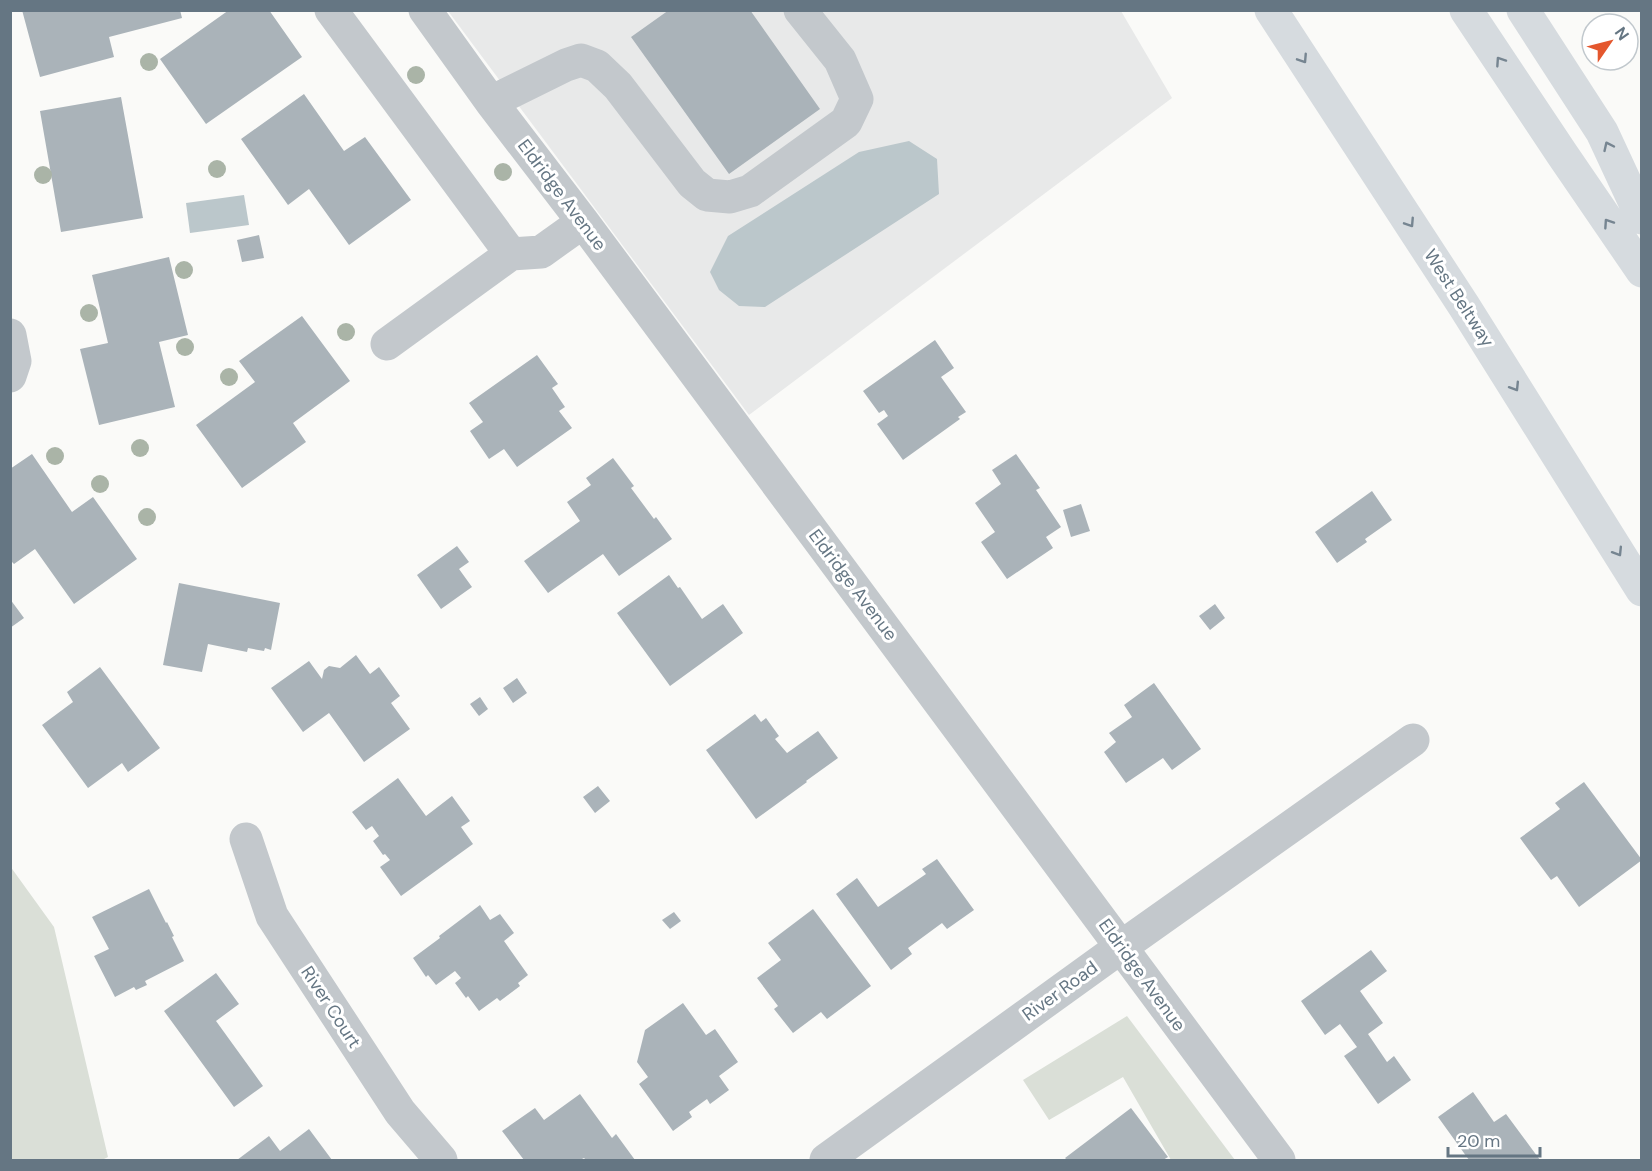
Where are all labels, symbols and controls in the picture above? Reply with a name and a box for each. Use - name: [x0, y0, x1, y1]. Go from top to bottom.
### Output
- north arrow: [1580, 12, 1640, 72]
- text: N: [1610, 23, 1634, 44]
- one-way arrow: [1296, 53, 1307, 64]
- one-way arrow: [1495, 57, 1507, 67]
- street label: Eldridge Avenue: [512, 134, 612, 256]
- one-way arrow: [1604, 141, 1616, 152]
- one-way arrow: [1402, 216, 1413, 227]
- one-way arrow: [1604, 218, 1615, 229]
- street label: West Beltway: [1418, 244, 1500, 352]
- one-way arrow: [1507, 381, 1519, 391]
- street label: Eldridge Avenue: [803, 524, 903, 646]
- one-way arrow: [1611, 546, 1623, 556]
- street label: Eldridge Avenue: [1093, 914, 1191, 1036]
- street label: River Road: [1018, 956, 1102, 1026]
- street label: River Court: [296, 961, 366, 1053]
- scale bar: [1448, 1120, 1540, 1158]
- text: 20 m: [1457, 1129, 1500, 1153]

